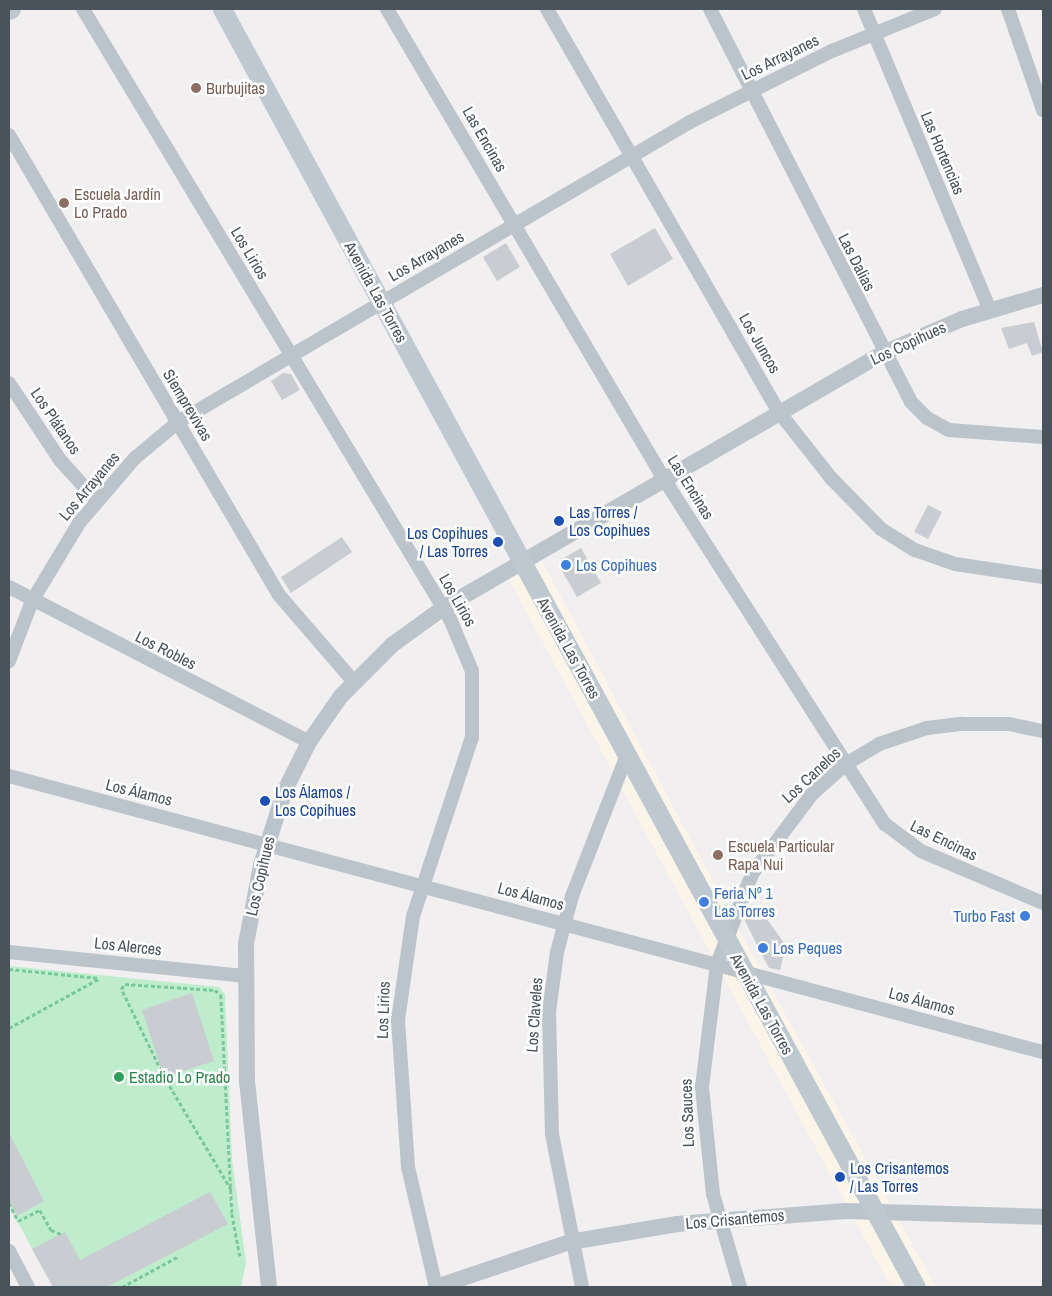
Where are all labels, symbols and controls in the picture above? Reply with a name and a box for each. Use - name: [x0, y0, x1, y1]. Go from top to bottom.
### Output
- street label: Los Arrayanes: [738, 30, 822, 84]
- place label: Burbujitas: [206, 78, 265, 98]
- marker: Burbujitas: [190, 82, 202, 94]
- street label: Las Encinas: [459, 103, 511, 175]
- street label: Las Hortencias: [917, 109, 969, 197]
- place label: Escuela Jardín Lo Prado: [74, 184, 161, 222]
- marker: Escuela Jardín Lo Prado: [58, 197, 70, 209]
- street label: Los Lirios: [227, 223, 273, 283]
- street label: Los Arrayanes: [385, 227, 467, 285]
- street label: Las Dalias: [834, 230, 880, 294]
- street label: Avenida Las Torres: [340, 238, 412, 346]
- street label: Los Juncos: [735, 309, 785, 377]
- street label: Los Copihues: [867, 317, 949, 369]
- street label: Siemprevivas: [159, 366, 217, 444]
- street label: Los Plátanos: [27, 384, 85, 458]
- street label: Los Arrayanes: [54, 447, 124, 525]
- street label: Las Encinas: [664, 451, 718, 523]
- place label: Las Torres / Los Copihues: [569, 502, 650, 540]
- marker: Las Torres / Los Copihues: [553, 515, 565, 527]
- place label: Los Copihues / Las Torres: [407, 523, 488, 561]
- marker: Los Copihues / Las Torres: [492, 536, 504, 548]
- place label: Los Copihues: [576, 555, 657, 575]
- marker: Los Copihues: [560, 559, 572, 571]
- street label: Los Lirios: [435, 570, 481, 630]
- street label: Avenida Las Torres: [533, 594, 605, 702]
- street label: Los Robles: [132, 627, 200, 673]
- street label: Los Canelos: [778, 743, 844, 807]
- street label: Los Álamos: [103, 774, 175, 810]
- place label: Los Álamos / Los Copihues: [275, 782, 356, 820]
- marker: Los Álamos / Los Copihues: [259, 795, 271, 807]
- street label: Las Encinas: [907, 816, 981, 864]
- street label: Los Copihues: [242, 834, 278, 918]
- place label: Escuela Particular Rapa Nui: [728, 836, 834, 874]
- marker: Escuela Particular Rapa Nui: [712, 849, 724, 861]
- street label: Los Álamos: [495, 878, 567, 914]
- place label: Feria Nº 1 Las Torres: [714, 883, 775, 921]
- marker: Feria Nº 1 Las Torres: [698, 896, 710, 908]
- place label: Turbo Fast: [953, 906, 1015, 926]
- marker: Turbo Fast: [1019, 910, 1031, 922]
- street label: Los Alerces: [93, 933, 163, 959]
- place label: Los Peques: [773, 938, 842, 958]
- marker: Los Peques: [757, 942, 769, 954]
- street label: Avenida Las Torres: [726, 950, 798, 1058]
- street label: Los Claveles: [522, 977, 546, 1053]
- street label: Los Lirios: [372, 981, 394, 1039]
- street label: Los Álamos: [886, 983, 958, 1019]
- place label: Estadio Lo Prado: [129, 1067, 230, 1087]
- marker: Estadio Lo Prado: [113, 1071, 125, 1083]
- street label: Los Sauces: [676, 1078, 698, 1148]
- place label: Los Crisantemos / Las Torres: [850, 1158, 949, 1196]
- marker: Los Crisantemos / Las Torres: [834, 1171, 846, 1183]
- street label: Los Crisantemos: [685, 1205, 785, 1233]

